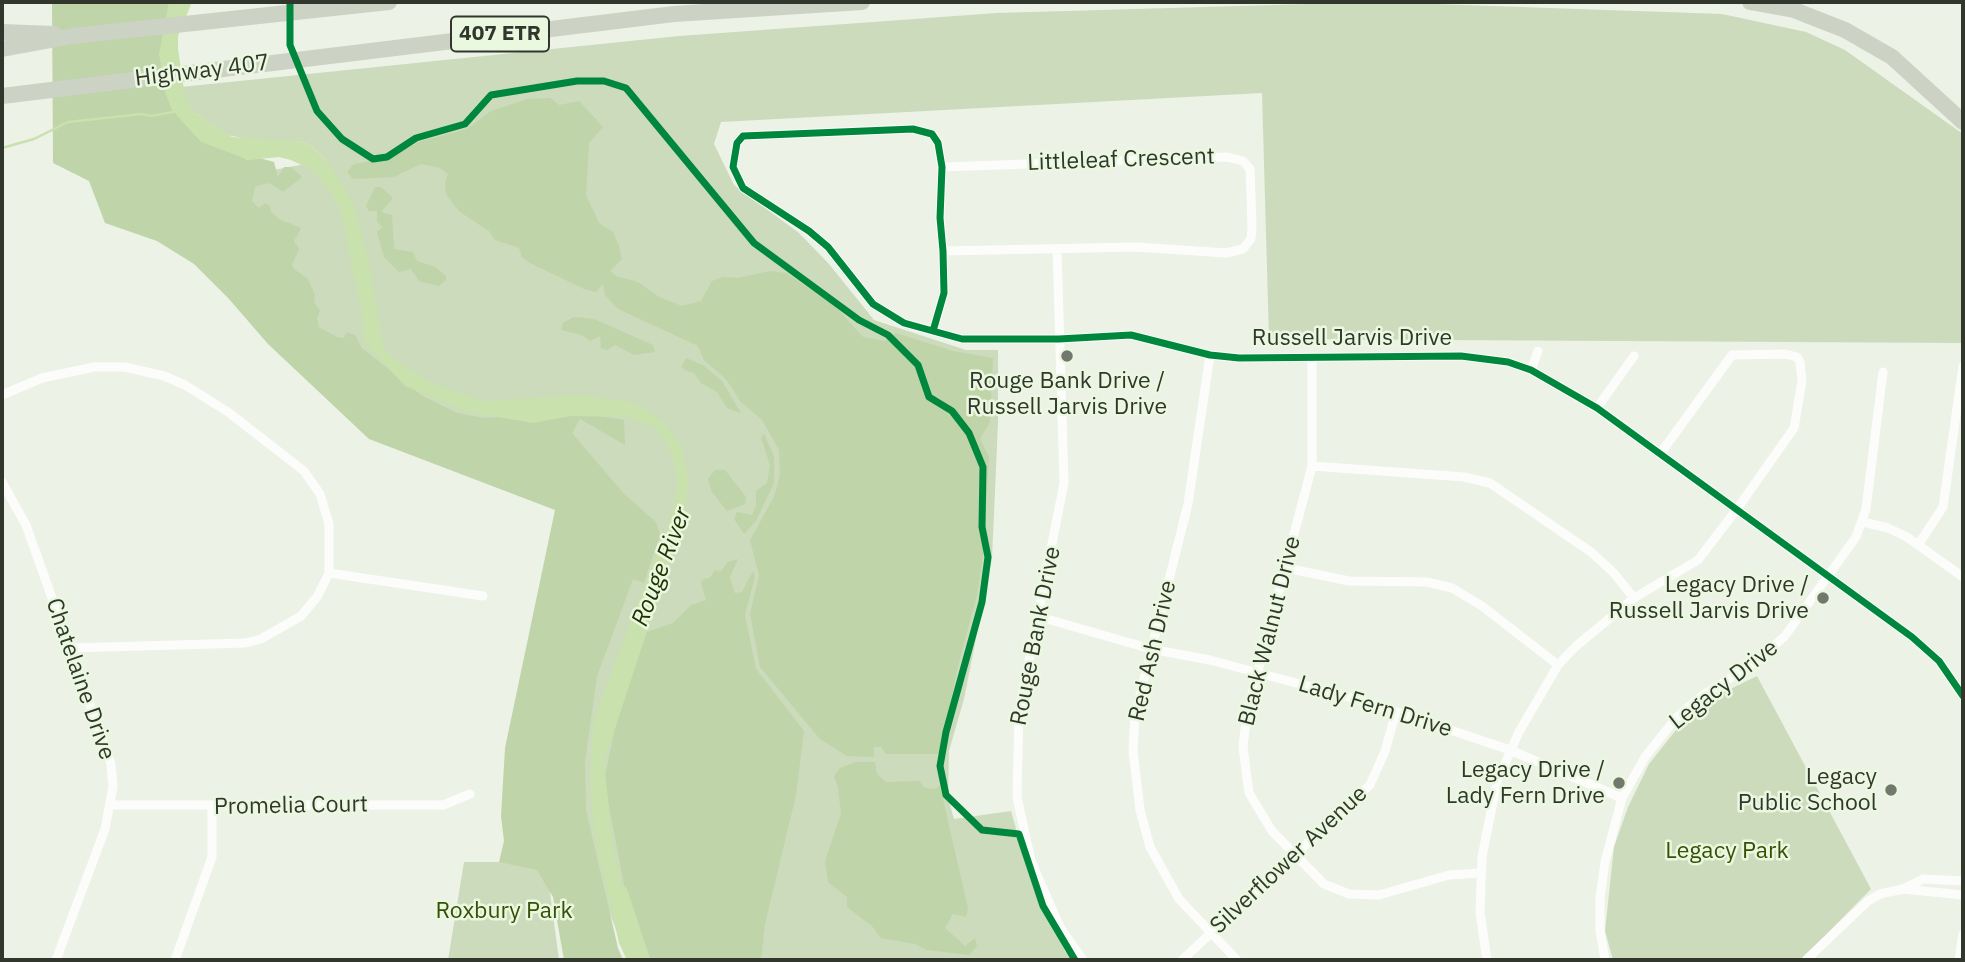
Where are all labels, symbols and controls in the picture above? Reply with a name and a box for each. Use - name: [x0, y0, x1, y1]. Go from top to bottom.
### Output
- road number: 407 ETR: [451, 16, 549, 52]
- street label: Highway 407: [133, 49, 271, 93]
- street label: Littleleaf Crescent: [1027, 143, 1215, 177]
- street label: Russell Jarvis Drive: [1252, 324, 1452, 352]
- marker: Rouge Bank Drive / Russell Jarvis Drive: [1059, 348, 1075, 364]
- place label: Rouge Bank Drive / Russell Jarvis Drive: [967, 367, 1167, 421]
- water label: Rouge River: [626, 504, 698, 630]
- street label: Black Walnut Drive: [1233, 533, 1307, 729]
- street label: Rouge Bank Drive: [1005, 544, 1067, 728]
- place label: Legacy Drive / Russell Jarvis Drive: [1609, 571, 1809, 625]
- street label: Red Ash Drive: [1123, 578, 1183, 724]
- marker: Legacy Drive / Russell Jarvis Drive: [1815, 590, 1831, 606]
- street label: Chatelaine Drive: [39, 595, 121, 763]
- street label: Legacy Drive: [1664, 634, 1784, 736]
- street label: Lady Fern Drive: [1295, 671, 1455, 743]
- place label: Legacy Drive / Lady Fern Drive: [1446, 756, 1605, 810]
- place label: Legacy Public School: [1738, 763, 1877, 817]
- marker: Legacy Drive / Lady Fern Drive: [1611, 775, 1627, 791]
- street label: Silverflower Avenue: [1205, 780, 1373, 940]
- marker: Legacy Public School: [1883, 782, 1899, 798]
- street label: Promelia Court: [214, 791, 368, 821]
- park label: Legacy Park: [1665, 837, 1789, 865]
- park label: Roxbury Park: [435, 897, 573, 925]

